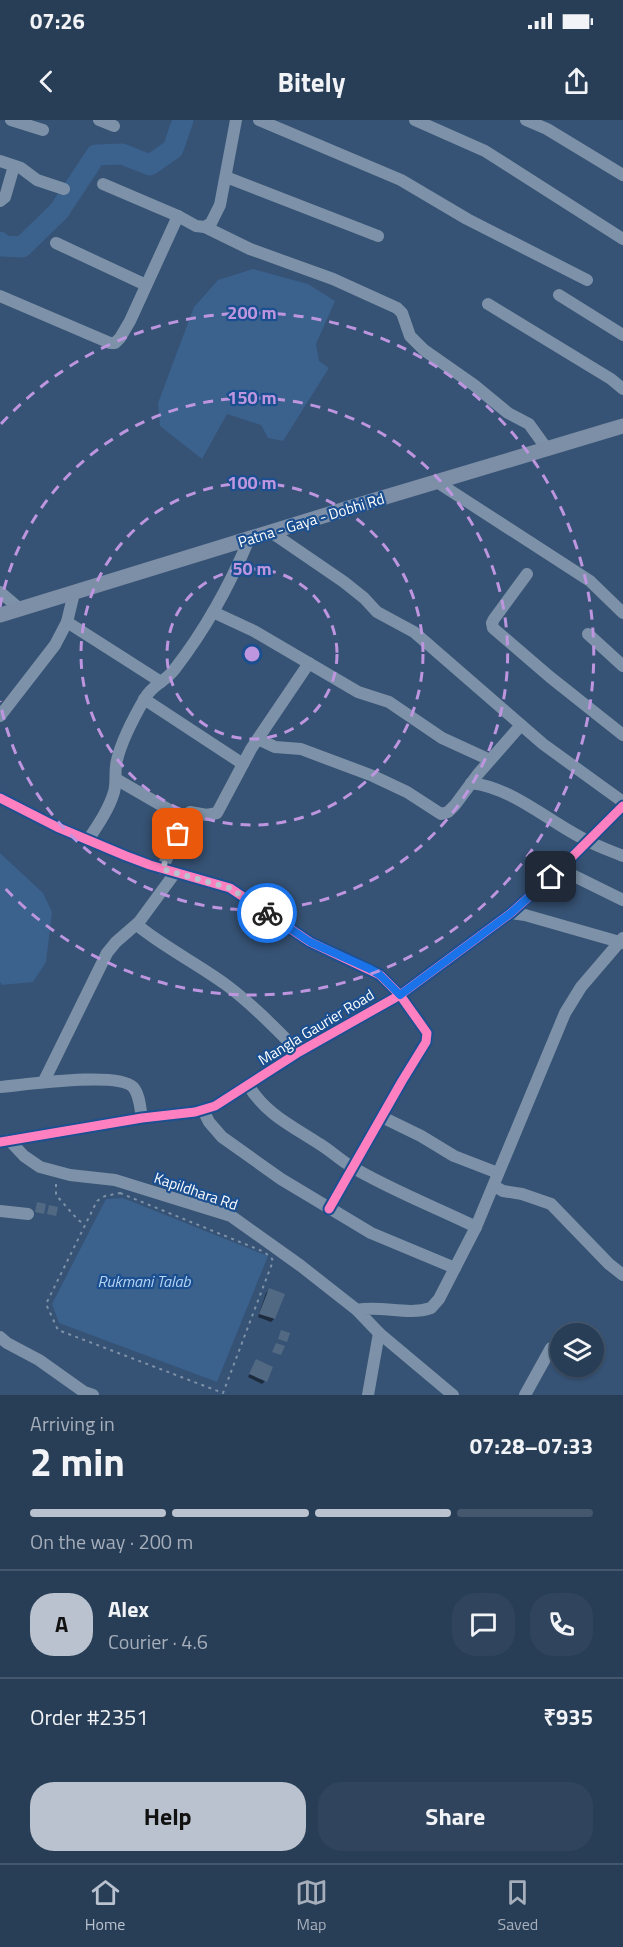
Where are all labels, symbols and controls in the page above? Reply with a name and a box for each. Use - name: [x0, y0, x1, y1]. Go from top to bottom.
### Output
- text: 07:26: [30, 4, 85, 38]
- text: Bitely: [278, 61, 345, 102]
- icon: back: [30, 65, 63, 98]
- icon: share: [560, 65, 593, 98]
- text: 200 m: [227, 299, 277, 326]
- text: 150 m: [227, 384, 277, 411]
- text: 100 m: [227, 469, 277, 496]
- street label: Patna - Gaya - Dobhi Rd: [235, 487, 387, 553]
- text: 50 m: [232, 555, 272, 582]
- centre of rings: [242, 644, 262, 664]
- pin: [152, 808, 203, 859]
- icon: bag: [161, 817, 194, 850]
- pin: [525, 851, 576, 902]
- icon: home: [534, 860, 567, 893]
- courier: [237, 883, 297, 943]
- icon: bike: [251, 897, 284, 930]
- street label: Mangla Gaurier Road: [254, 983, 378, 1071]
- street label: Kapildhara Rd: [151, 1166, 241, 1216]
- water label: Rukmani Talab: [98, 1269, 191, 1293]
- map controls: [550, 1323, 604, 1377]
- button: layers: [550, 1323, 604, 1377]
- text: Arriving in: [30, 1408, 115, 1439]
- text: 07:28–07:33: [470, 1429, 593, 1463]
- text: 2 min: [30, 1432, 125, 1491]
- text: On the way · 200 m: [30, 1526, 193, 1557]
- text: Alex: [108, 1592, 149, 1626]
- button: chat: [452, 1593, 515, 1656]
- button: phone: [530, 1593, 593, 1656]
- text: A: [55, 1607, 68, 1641]
- text: Courier · 4.6: [108, 1626, 208, 1657]
- text: Order #2351: [30, 1700, 149, 1734]
- text: ₹935: [543, 1700, 593, 1734]
- button: Help: [30, 1782, 306, 1851]
- button: Share: [318, 1782, 593, 1851]
- tab: Home: [85, 1876, 125, 1936]
- tab: Map: [295, 1876, 328, 1936]
- tab: Saved: [497, 1876, 538, 1936]

